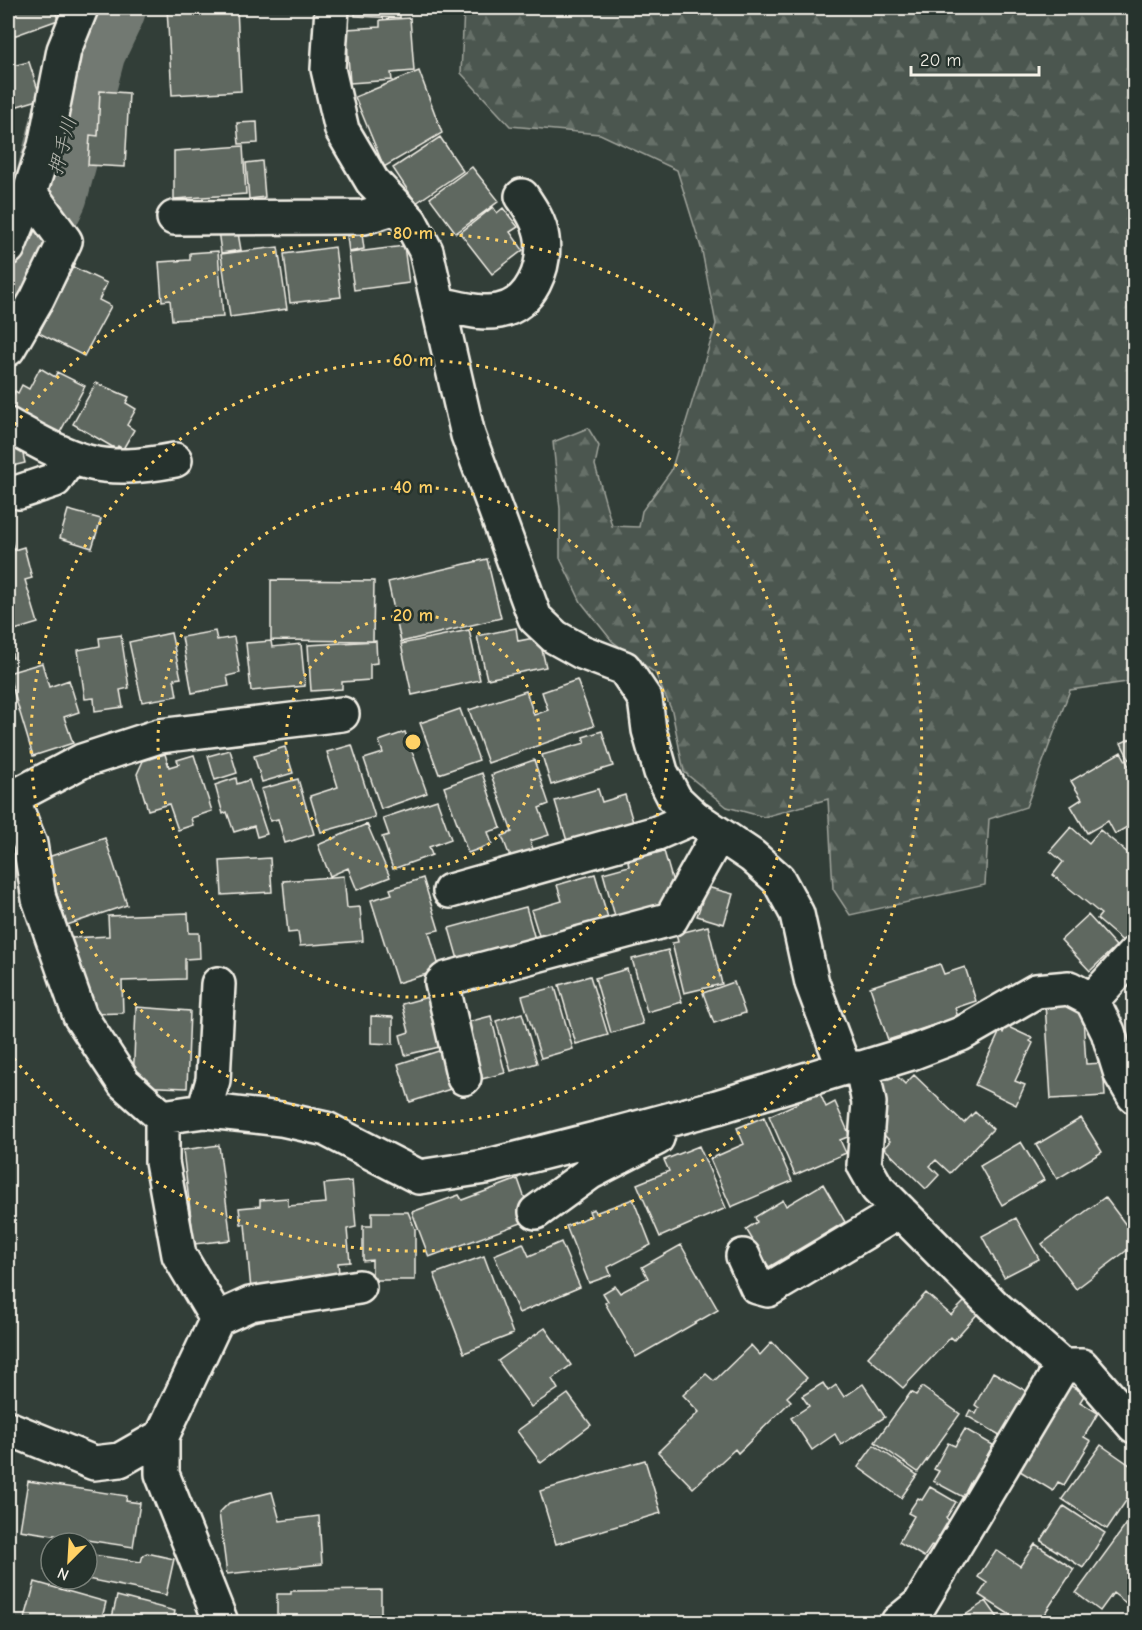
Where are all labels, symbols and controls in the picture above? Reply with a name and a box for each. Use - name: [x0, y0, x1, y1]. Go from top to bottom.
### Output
- scale bar: [911, 39, 1038, 77]
- text: 20 m: [920, 50, 961, 71]
- water label: 押手川: [44, 114, 81, 178]
- text: 80 m: [393, 223, 433, 244]
- text: 60 m: [393, 350, 433, 371]
- text: 40 m: [393, 477, 433, 498]
- text: 20 m: [393, 605, 433, 626]
- centre of rings: [403, 732, 423, 752]
- north arrow: [39, 1531, 99, 1591]
- text: N: [55, 1563, 72, 1584]

